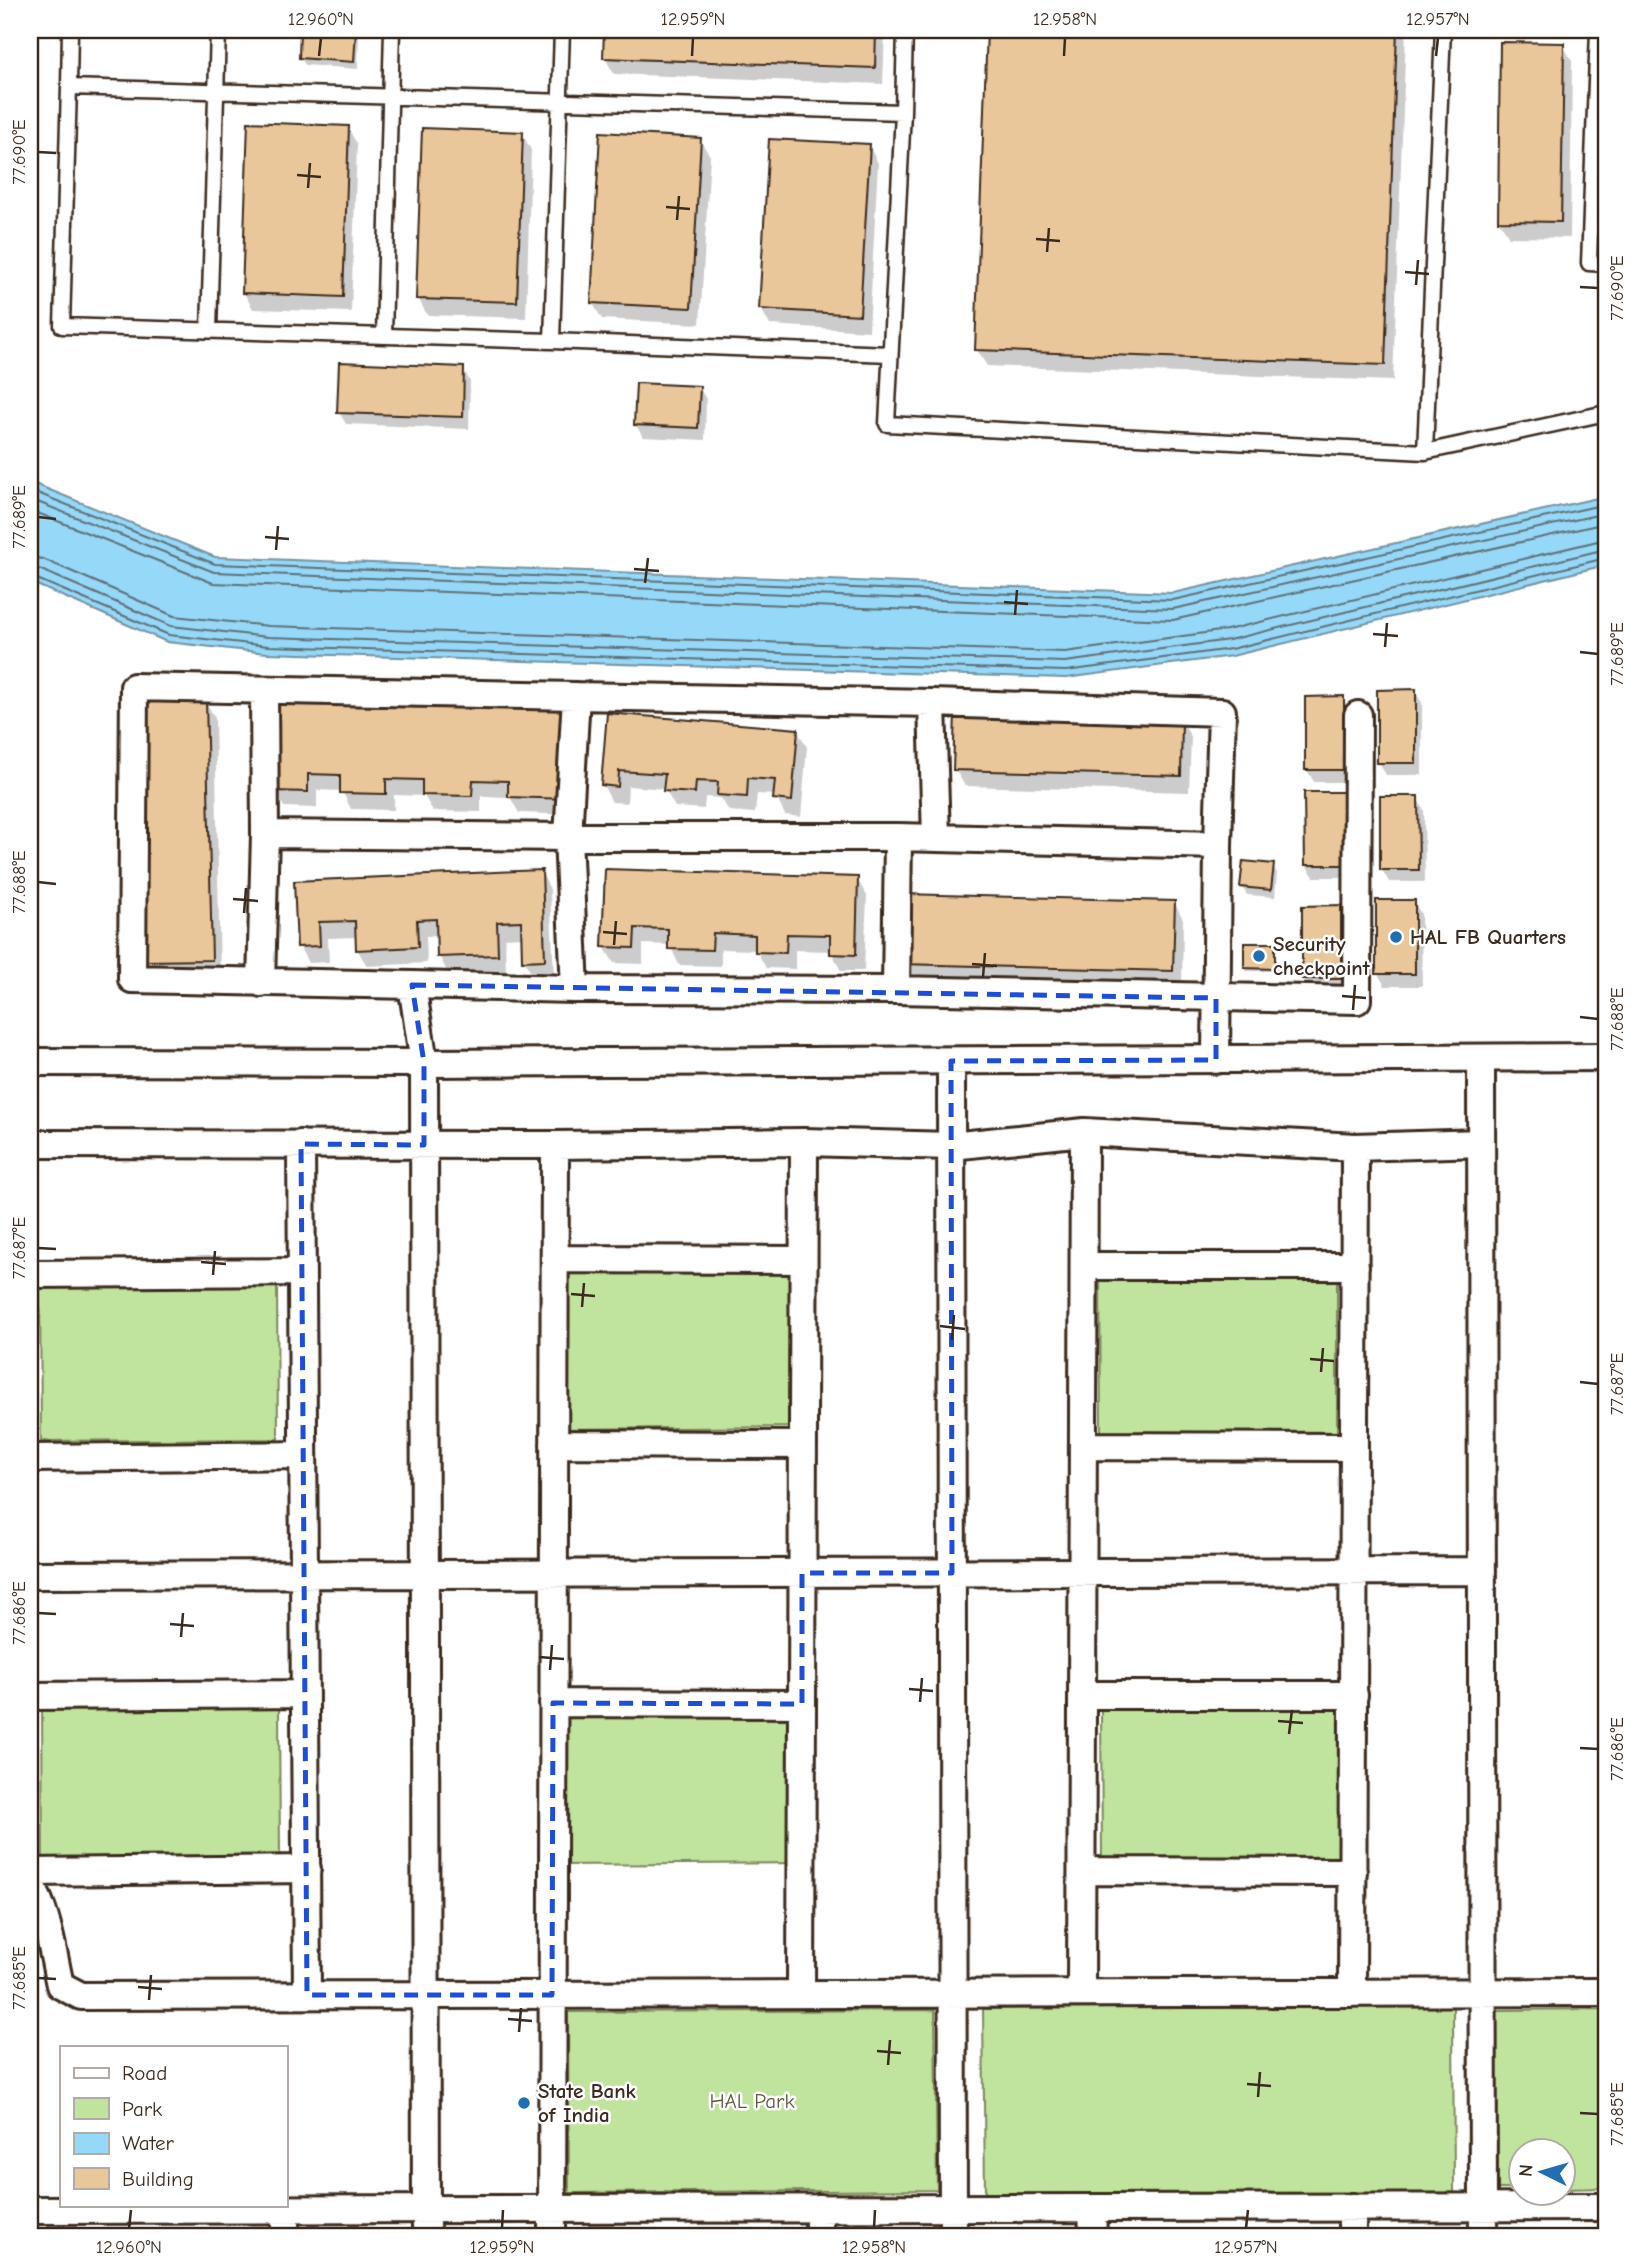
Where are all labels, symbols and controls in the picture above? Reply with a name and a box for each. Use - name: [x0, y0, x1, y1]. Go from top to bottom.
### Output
- text: 12.960°N: [288, 9, 354, 30]
- text: 12.959°N: [661, 9, 725, 30]
- text: 12.958°N: [1033, 9, 1097, 30]
- text: 12.957°N: [1406, 9, 1470, 30]
- text: 77.690°E: [9, 119, 30, 185]
- text: 77.690°E: [1607, 255, 1628, 321]
- text: 77.689°E: [9, 485, 30, 549]
- text: 77.689°E: [1607, 622, 1628, 686]
- text: 77.688°E: [9, 850, 30, 914]
- place label: HAL FB Quarters: [1410, 925, 1566, 949]
- marker: HAL FB Quarters: [1388, 929, 1404, 945]
- place label: Security checkpoint: [1273, 932, 1371, 980]
- marker: Security checkpoint: [1251, 948, 1267, 964]
- text: 77.688°E: [1607, 987, 1628, 1051]
- text: 77.687°E: [9, 1217, 30, 1279]
- text: 77.687°E: [1607, 1353, 1628, 1415]
- text: 77.686°E: [9, 1581, 30, 1645]
- text: 77.686°E: [1607, 1717, 1628, 1781]
- text: 77.685°E: [9, 1946, 30, 2010]
- legend: [60, 2046, 287, 2206]
- text: Road: [122, 2061, 167, 2085]
- place label: State Bank of India: [538, 2079, 637, 2127]
- text: 77.685°E: [1607, 2082, 1628, 2146]
- park label: HAL Park: [709, 2089, 795, 2113]
- marker: State Bank of India: [516, 2095, 532, 2111]
- text: Park: [122, 2097, 162, 2121]
- text: Water: [122, 2131, 175, 2155]
- north arrow: [1506, 2136, 1576, 2206]
- text: N: [1515, 2163, 1538, 2178]
- text: Building: [122, 2167, 194, 2191]
- text: 12.960°N: [96, 2237, 162, 2258]
- text: 12.959°N: [470, 2237, 534, 2258]
- text: 12.958°N: [842, 2237, 906, 2258]
- text: 12.957°N: [1214, 2237, 1278, 2258]

